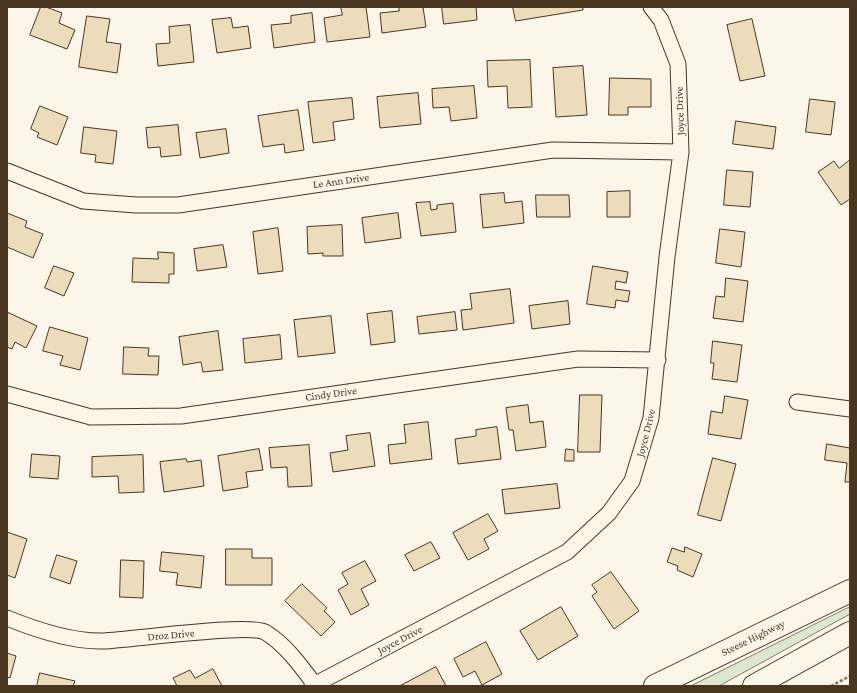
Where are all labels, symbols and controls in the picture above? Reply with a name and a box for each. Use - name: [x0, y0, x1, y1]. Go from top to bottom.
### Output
- street label: Joyce Drive: [673, 86, 687, 136]
- street label: Le Ann Drive: [312, 171, 370, 191]
- street label: Cindy Drive: [304, 384, 358, 404]
- street label: Joyce Drive: [634, 408, 658, 458]
- street label: Steese Highway: [719, 617, 787, 659]
- street label: Joyce Drive: [375, 623, 425, 657]
- street label: Droz Drive: [147, 626, 195, 644]

